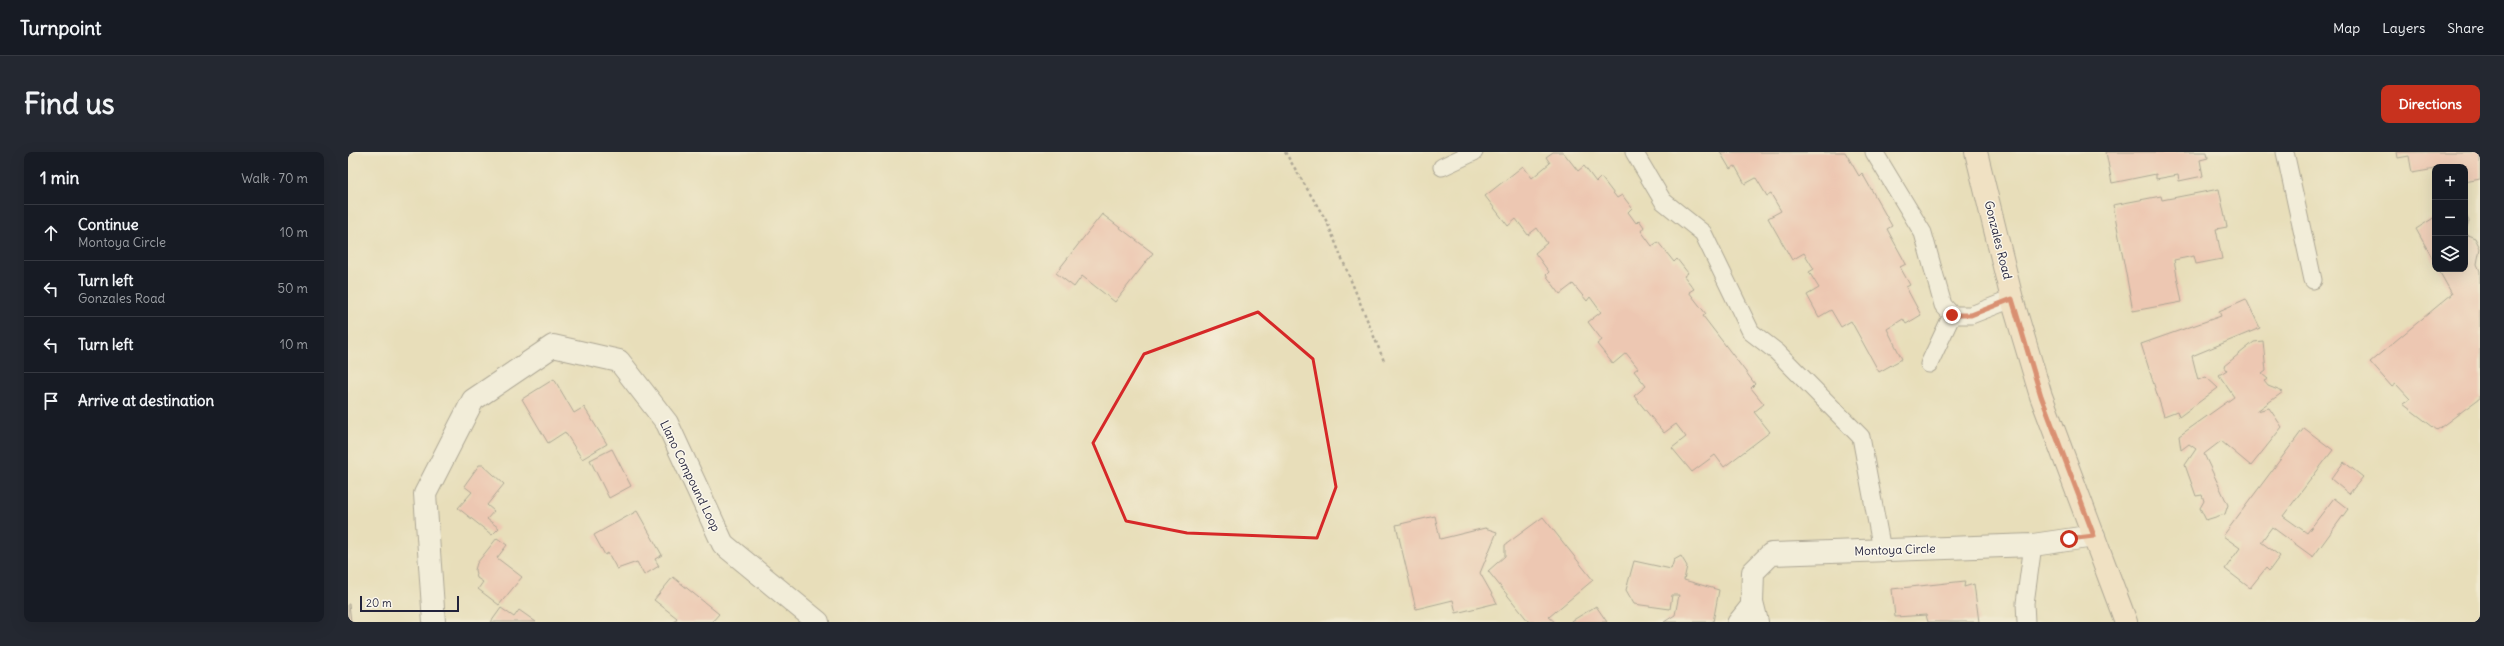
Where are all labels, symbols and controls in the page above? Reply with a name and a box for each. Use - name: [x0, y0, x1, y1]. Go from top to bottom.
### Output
- text: Turnpoint: [20, 16, 101, 40]
- text: Map: [2333, 19, 2360, 37]
- text: Layers: [2382, 19, 2425, 37]
- text: Share: [2447, 19, 2484, 37]
- button: Directions: [2381, 85, 2480, 123]
- text: Find us: [24, 86, 115, 122]
- map controls: [2432, 164, 2468, 272]
- button: +: [2432, 164, 2468, 200]
- text: 1 min: [40, 167, 79, 189]
- text: Walk · 70 m: [241, 170, 308, 187]
- street label: Gonzales Road: [1981, 199, 2015, 281]
- button: −: [2432, 200, 2468, 236]
- text: Continue: [78, 215, 139, 234]
- icon: ahead: [40, 222, 62, 244]
- text: 10 m: [280, 224, 308, 241]
- text: Montoya Circle: [78, 234, 166, 251]
- button: layers: [2432, 236, 2468, 272]
- text: Turn left: [78, 271, 133, 290]
- icon: left: [40, 278, 62, 300]
- text: 50 m: [277, 280, 308, 297]
- text: Gonzales Road: [78, 290, 165, 307]
- route end: [1943, 306, 1961, 324]
- icon: left: [40, 334, 62, 356]
- text: Turn left: [78, 335, 133, 354]
- text: 10 m: [280, 336, 308, 353]
- icon: arrive: [40, 390, 62, 412]
- text: Arrive at destination: [78, 391, 214, 410]
- street label: Llano Compound Loop: [657, 418, 724, 534]
- route start: [2060, 530, 2078, 548]
- street label: Montoya Circle: [1854, 541, 1936, 558]
- scale bar: [360, 594, 459, 613]
- text: 20 m: [366, 596, 392, 610]

